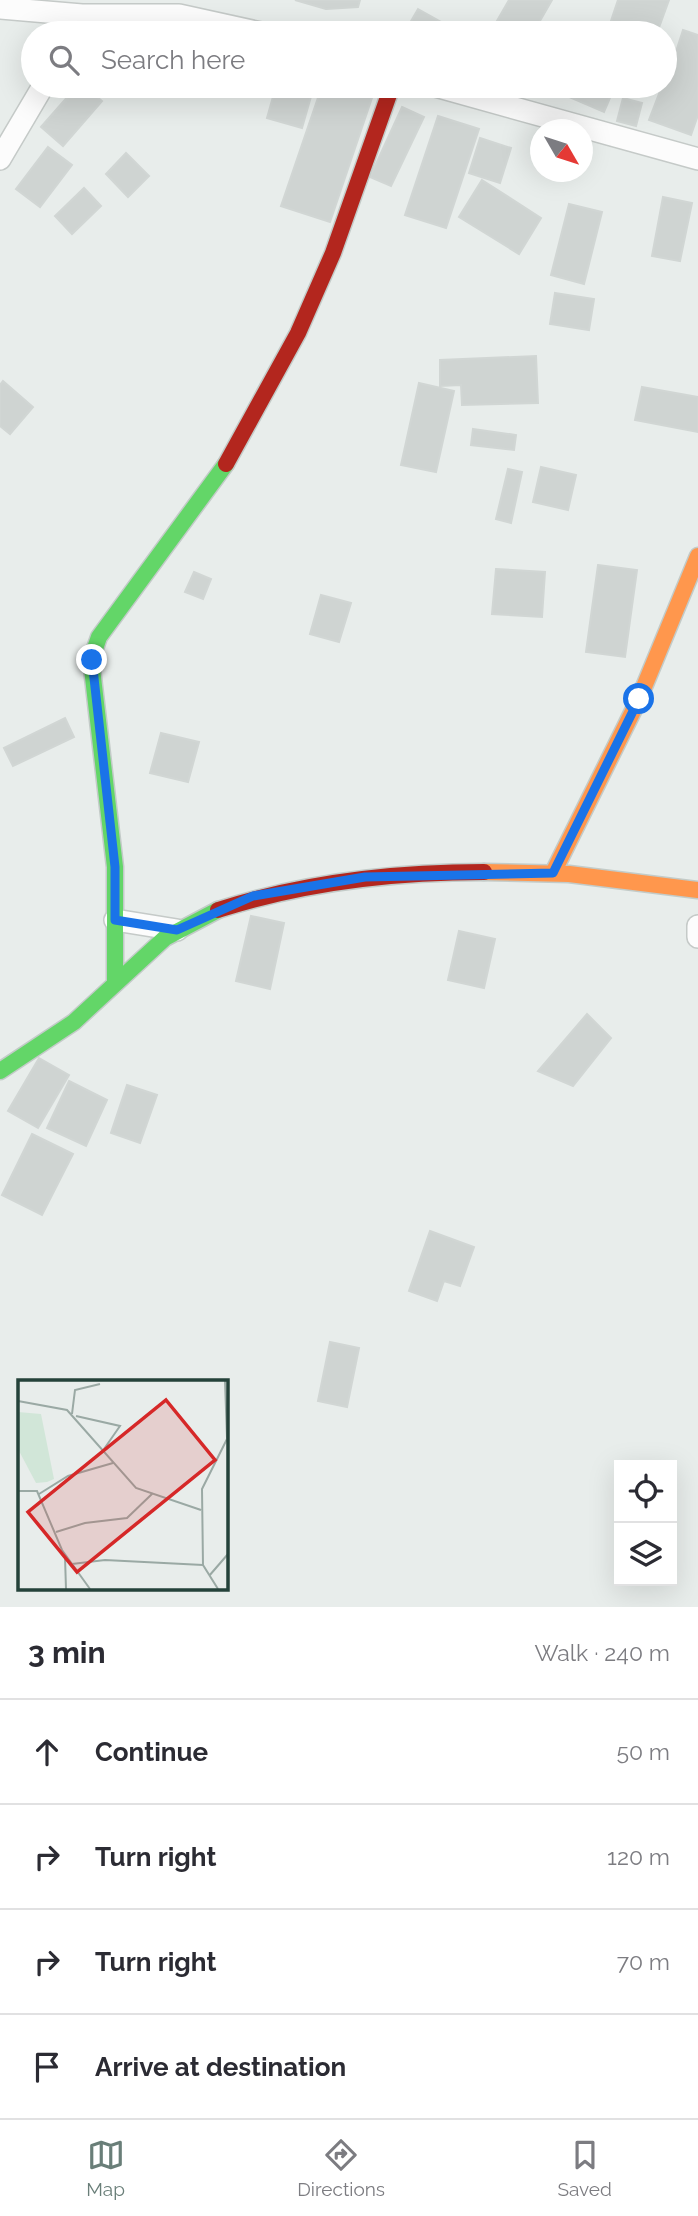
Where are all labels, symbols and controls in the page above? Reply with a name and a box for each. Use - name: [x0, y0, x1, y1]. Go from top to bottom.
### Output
- search box: [21, 21, 677, 98]
- icon: search: [45, 41, 83, 79]
- text: Search here: [101, 45, 245, 75]
- north arrow: [530, 119, 593, 182]
- route end: [76, 644, 107, 675]
- route start: [623, 683, 654, 714]
- inset map: [18, 1380, 228, 1590]
- map controls: [614, 1460, 677, 1586]
- button: locate: [614, 1460, 677, 1523]
- button: layers: [614, 1523, 677, 1586]
- text: 3 min: [28, 1635, 106, 1670]
- text: Walk · 240 m: [534, 1639, 670, 1666]
- icon: ahead: [28, 1733, 66, 1771]
- text: Continue: [95, 1737, 208, 1767]
- text: 50 m: [616, 1738, 670, 1765]
- icon: right: [28, 1838, 66, 1876]
- text: Turn right: [95, 1842, 216, 1872]
- text: 120 m: [607, 1843, 670, 1870]
- icon: right: [28, 1943, 66, 1981]
- text: Turn right: [95, 1947, 216, 1977]
- text: 70 m: [617, 1948, 670, 1975]
- icon: arrive: [28, 2048, 66, 2086]
- text: Arrive at destination: [95, 2052, 346, 2082]
- tab: Map: [86, 2136, 125, 2200]
- tab: Directions: [297, 2136, 385, 2200]
- tab: Saved: [557, 2136, 612, 2200]

